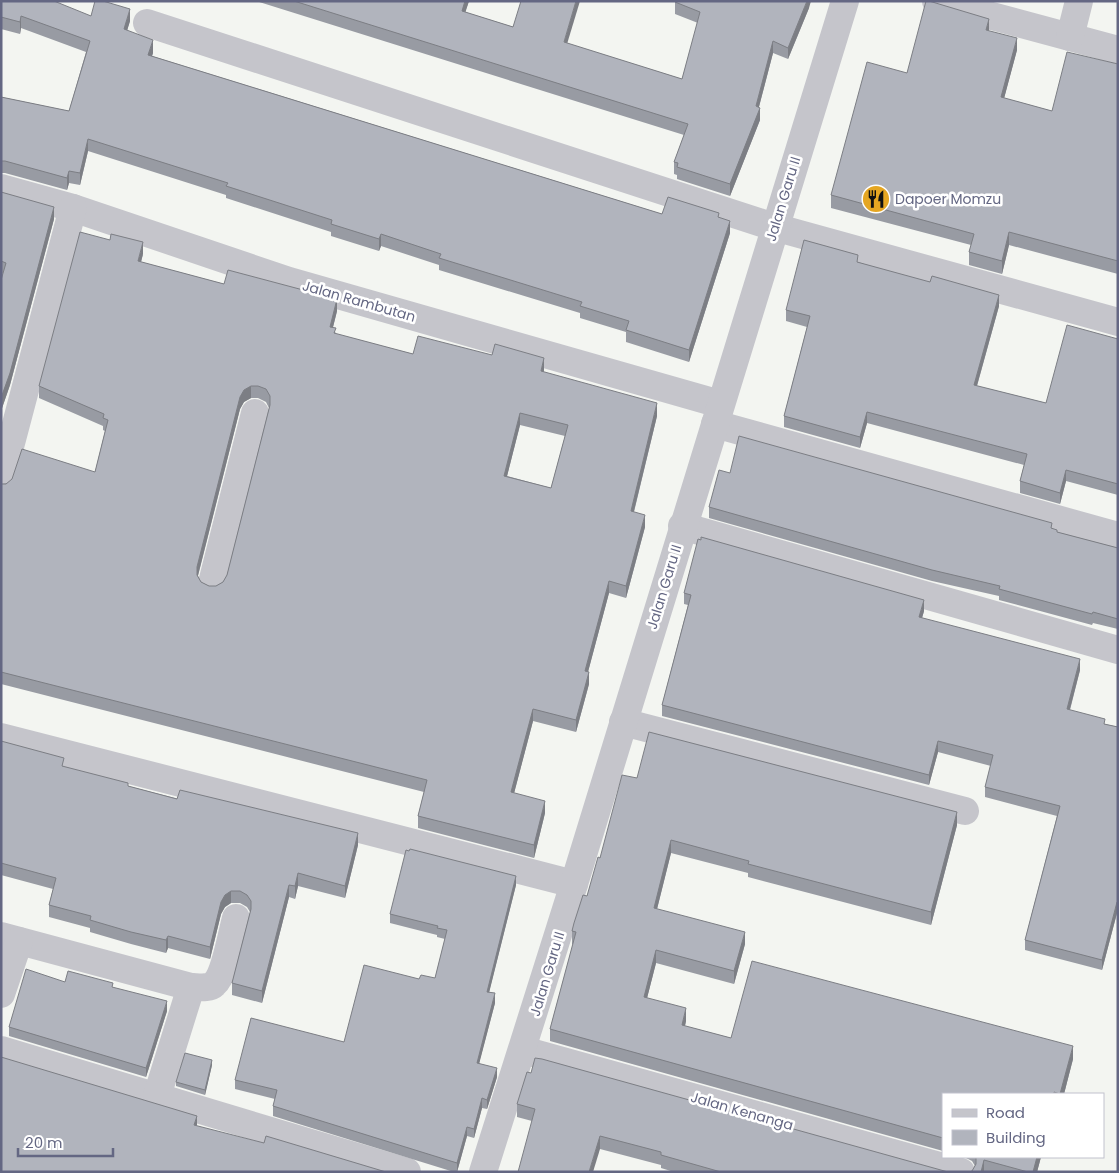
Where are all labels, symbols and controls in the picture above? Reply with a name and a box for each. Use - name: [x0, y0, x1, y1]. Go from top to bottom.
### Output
- street label: Jalan Garu II: [761, 154, 805, 244]
- restaurant icon: Dapoer Momzu: [861, 184, 891, 214]
- place label: Dapoer Momzu: [895, 189, 1001, 209]
- street label: Jalan Rambutan: [300, 275, 418, 327]
- street label: Jalan Garu II: [642, 542, 686, 632]
- street label: Jalan Garu II: [525, 929, 569, 1019]
- street label: Jalan Kenanga: [688, 1087, 796, 1135]
- legend: [942, 1093, 1104, 1158]
- text: Road: [986, 1102, 1025, 1123]
- scale bar: [18, 1126, 112, 1158]
- text: Building: [986, 1127, 1046, 1148]
- text: 20 m: [25, 1132, 63, 1153]

